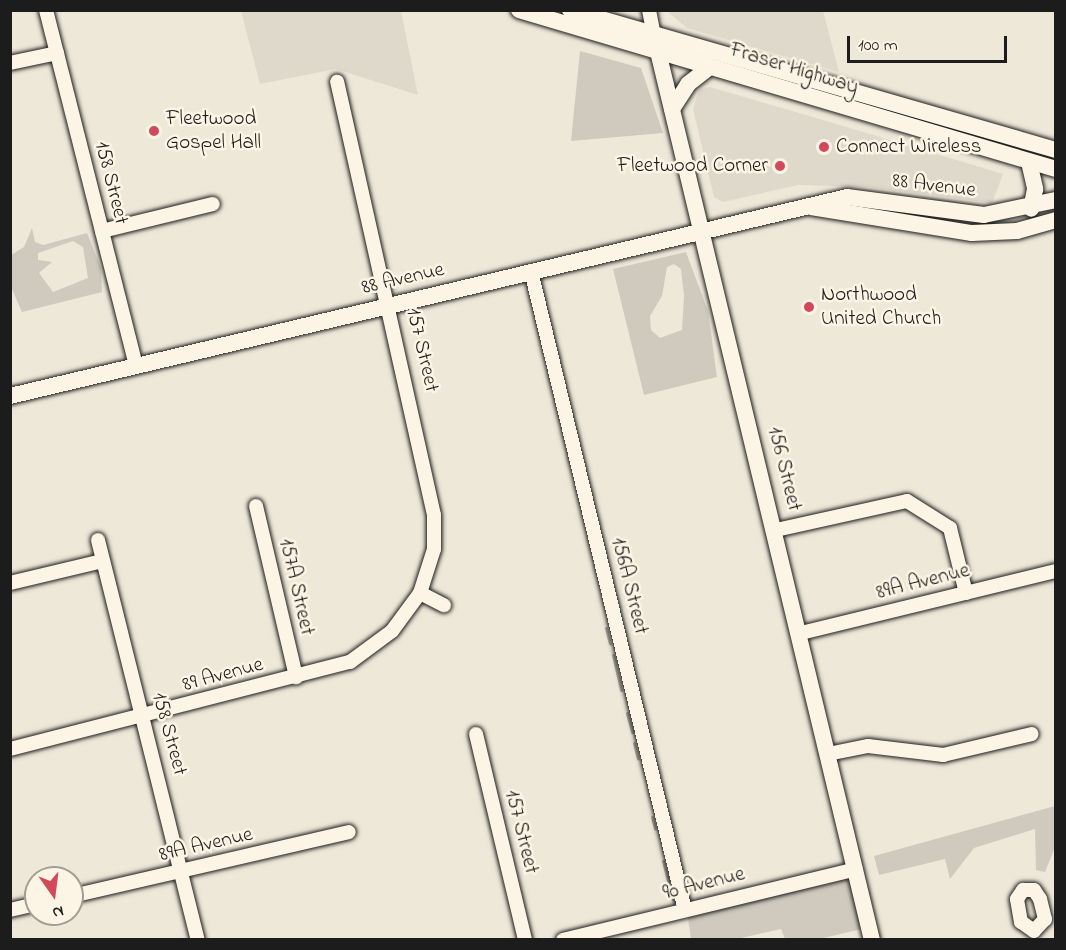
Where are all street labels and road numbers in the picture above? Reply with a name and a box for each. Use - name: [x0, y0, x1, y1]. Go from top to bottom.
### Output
- street label: Fraser Highway: [727, 38, 861, 100]
- street label: 158 Street: [89, 139, 133, 227]
- street label: 88 Avenue: [891, 168, 977, 204]
- street label: 88 Avenue: [359, 257, 447, 301]
- street label: 157 Street: [400, 306, 444, 394]
- street label: 156 Street: [761, 424, 807, 514]
- street label: 156A Street: [605, 535, 653, 637]
- street label: 157A Street: [273, 536, 319, 638]
- street label: 89A Avenue: [874, 558, 972, 606]
- street label: 89 Avenue: [180, 652, 266, 698]
- street label: 158 Street: [146, 690, 192, 778]
- street label: 157 Street: [498, 787, 544, 877]
- street label: 89A Avenue: [157, 822, 255, 868]
- street label: 90 Avenue: [660, 862, 748, 906]

